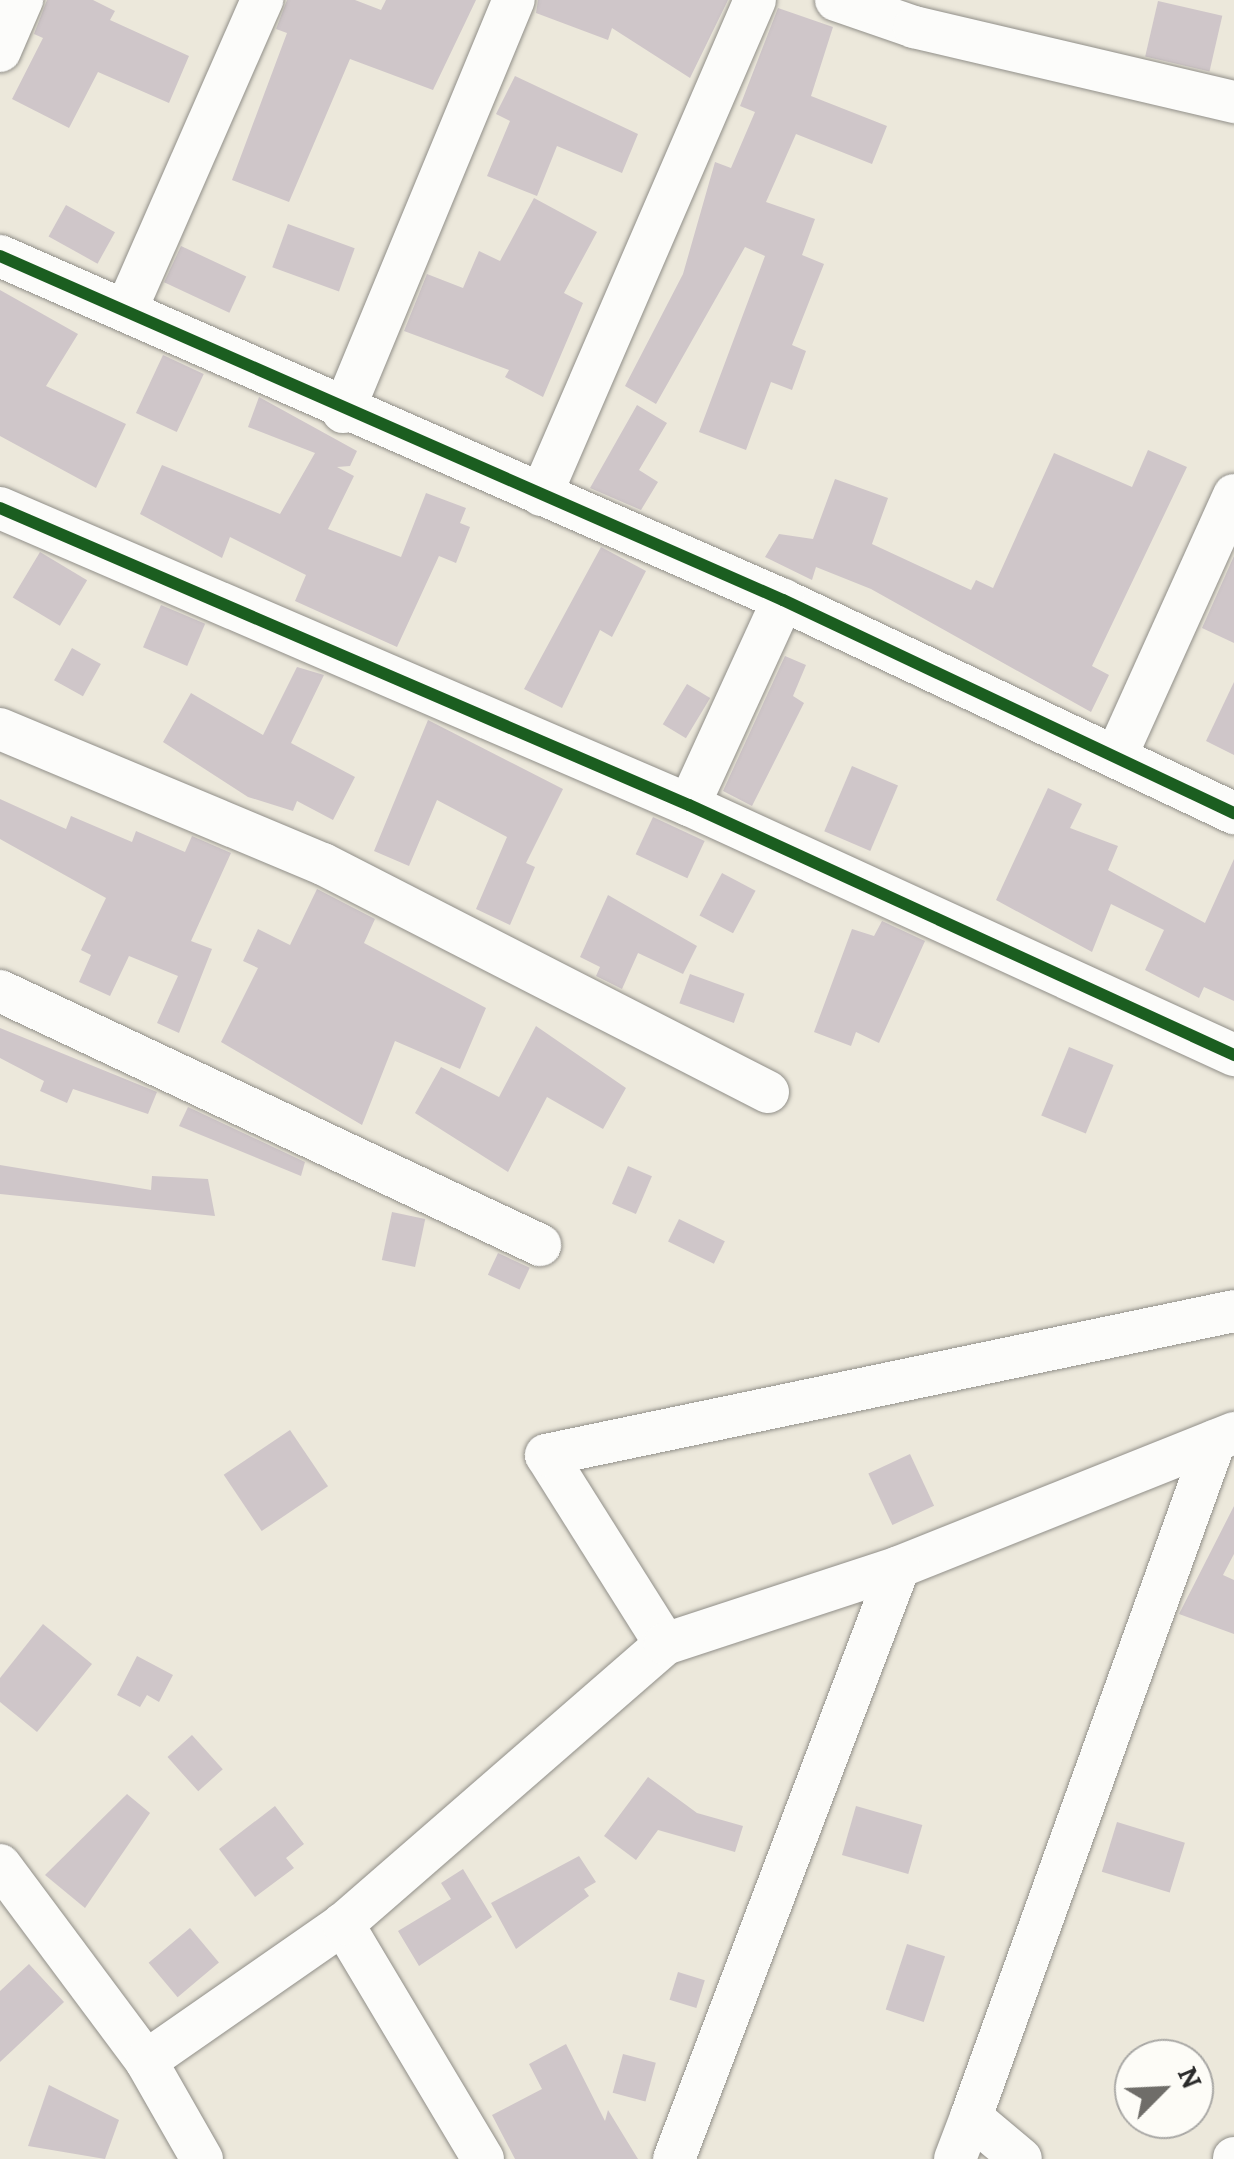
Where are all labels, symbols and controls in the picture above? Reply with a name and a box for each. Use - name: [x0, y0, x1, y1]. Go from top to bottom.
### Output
- north arrow: [1114, 2039, 1214, 2139]
- text: N: [1168, 2061, 1211, 2095]

